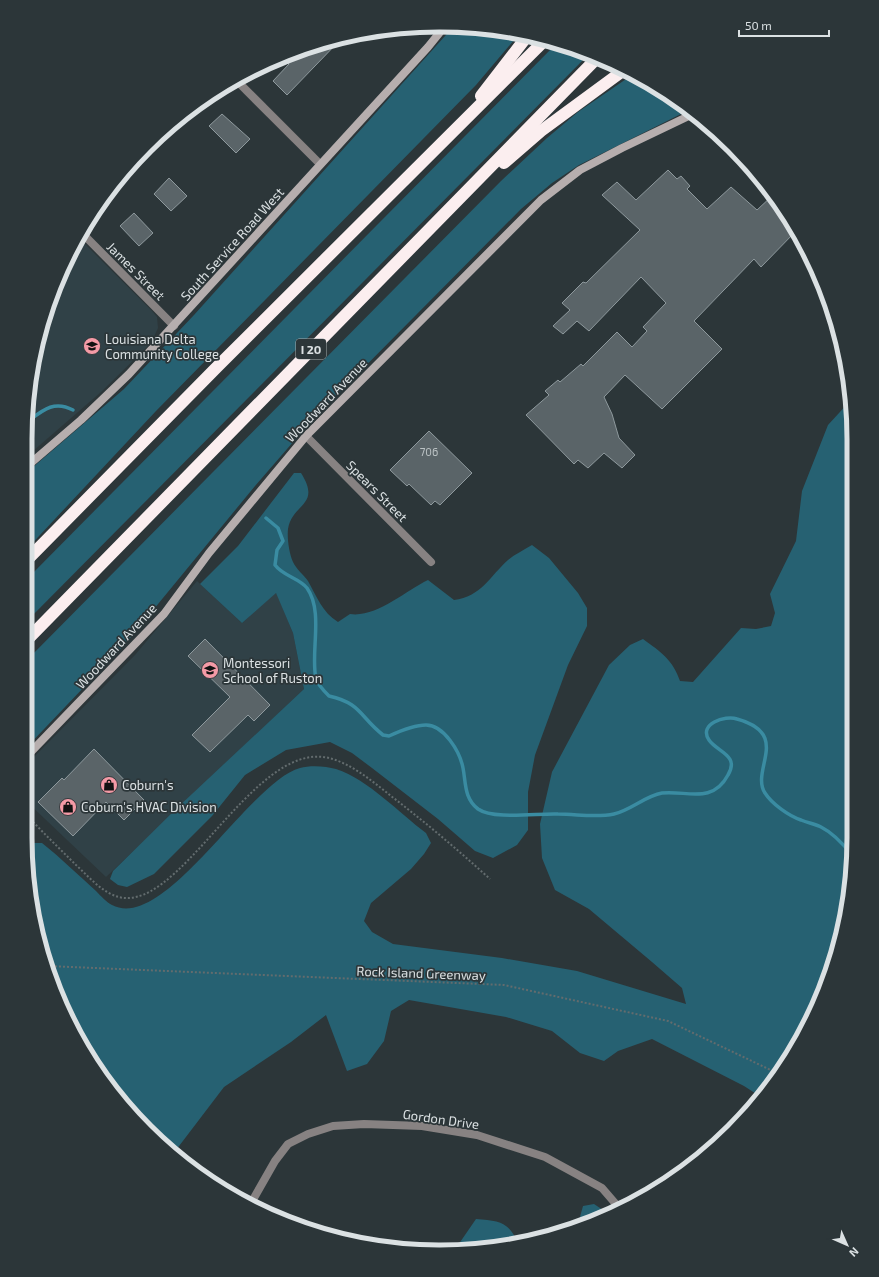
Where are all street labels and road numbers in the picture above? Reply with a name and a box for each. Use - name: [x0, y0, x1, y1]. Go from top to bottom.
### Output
- street label: South Service Road West: [177, 184, 287, 304]
- street label: James Street: [104, 239, 168, 303]
- road number: I 20: [296, 339, 326, 359]
- street label: Woodward Avenue: [282, 355, 370, 445]
- street label: Spears Street: [343, 457, 411, 525]
- street label: Woodward Avenue: [72, 600, 160, 692]
- street label: Rock Island Greenway: [356, 963, 486, 983]
- street label: Gordon Drive: [402, 1106, 480, 1132]

